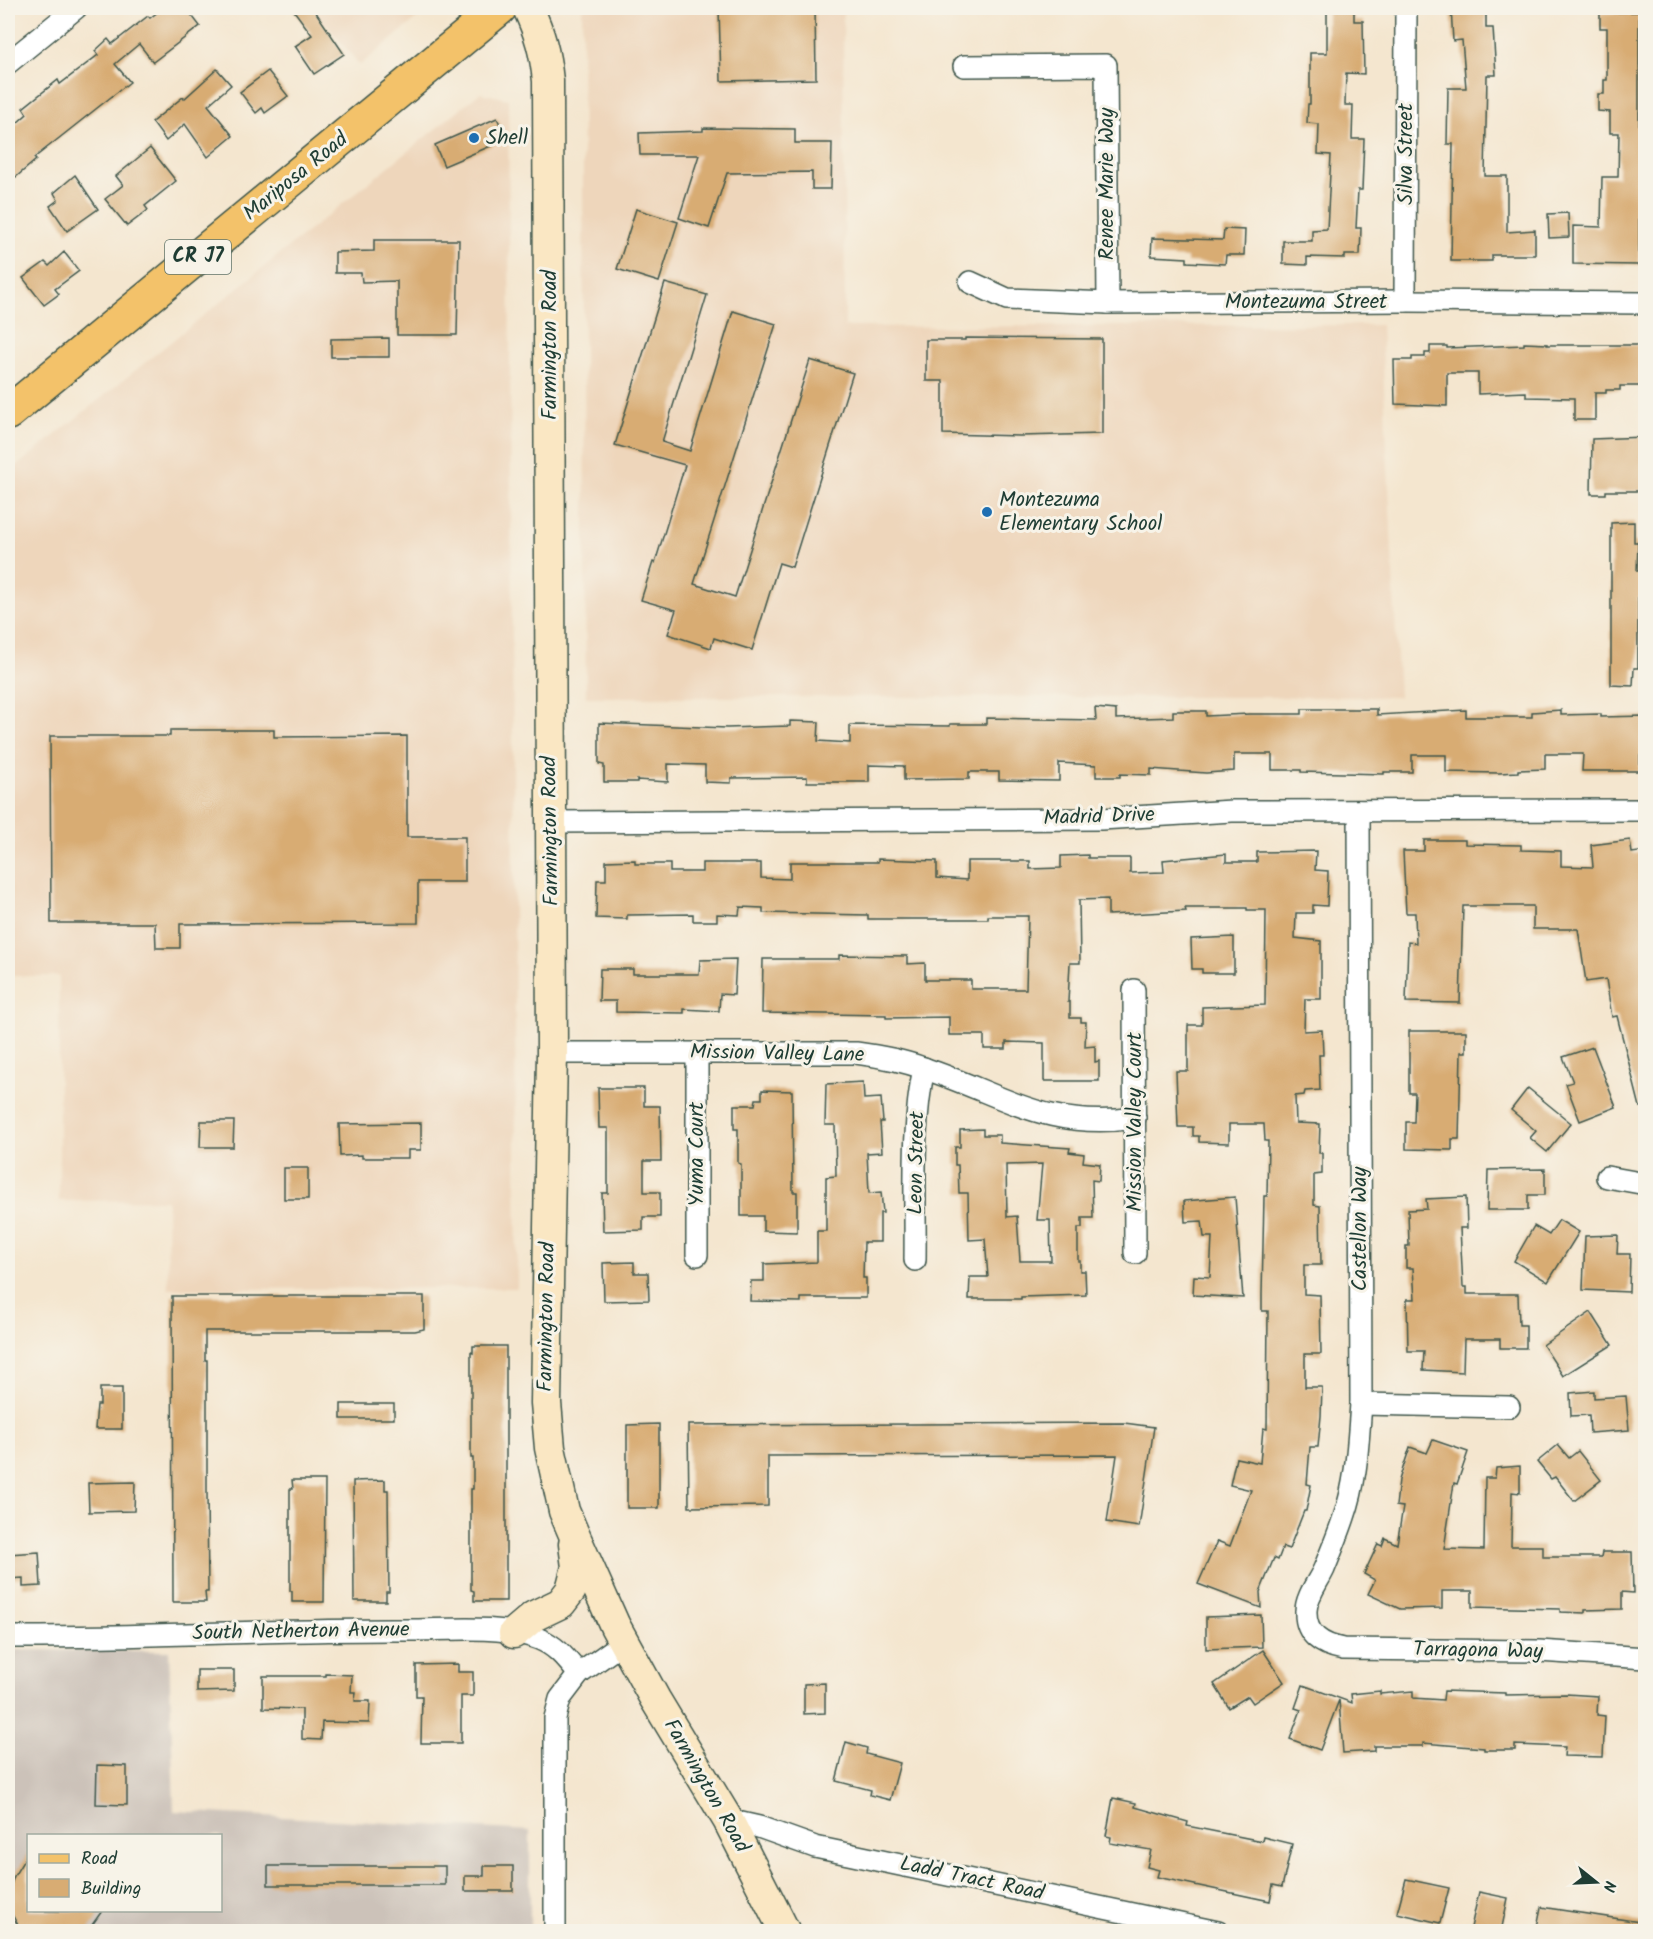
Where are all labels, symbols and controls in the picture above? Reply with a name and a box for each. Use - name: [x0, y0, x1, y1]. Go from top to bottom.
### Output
- street label: Silva Street: [1390, 102, 1423, 205]
- street label: Renee Marie Way: [1091, 108, 1124, 260]
- place label: Shell: [486, 122, 528, 155]
- street label: Mariposa Road: [236, 124, 356, 230]
- marker: Shell: [467, 131, 481, 145]
- road number: CR J7: [165, 240, 231, 274]
- street label: Farmington Road: [534, 269, 567, 420]
- street label: Montezuma Street: [1225, 286, 1388, 319]
- place label: Montezuma Elementary School: [999, 484, 1162, 541]
- marker: Montezuma Elementary School: [980, 505, 994, 519]
- street label: Farmington Road: [533, 755, 569, 906]
- street label: Madrid Drive: [1043, 799, 1156, 835]
- street label: Mission Valley Court: [1119, 1031, 1152, 1212]
- street label: Mission Valley Lane: [689, 1036, 865, 1072]
- street label: Yuma Court: [681, 1101, 714, 1206]
- street label: Leon Street: [900, 1110, 934, 1215]
- street label: Castellon Way: [1344, 1167, 1377, 1291]
- street label: Farmington Road: [529, 1241, 565, 1392]
- street label: South Netherton Avenue: [192, 1614, 410, 1650]
- street label: Tarragona Way: [1413, 1633, 1543, 1669]
- street label: Farmington Road: [654, 1713, 758, 1860]
- legend: [27, 1834, 222, 1912]
- text: Road: [81, 1845, 118, 1874]
- street label: Ladd Tract Road: [897, 1848, 1048, 1910]
- north arrow: [1566, 1852, 1626, 1912]
- text: Building: [81, 1875, 141, 1904]
- text: N: [1595, 1878, 1622, 1895]

